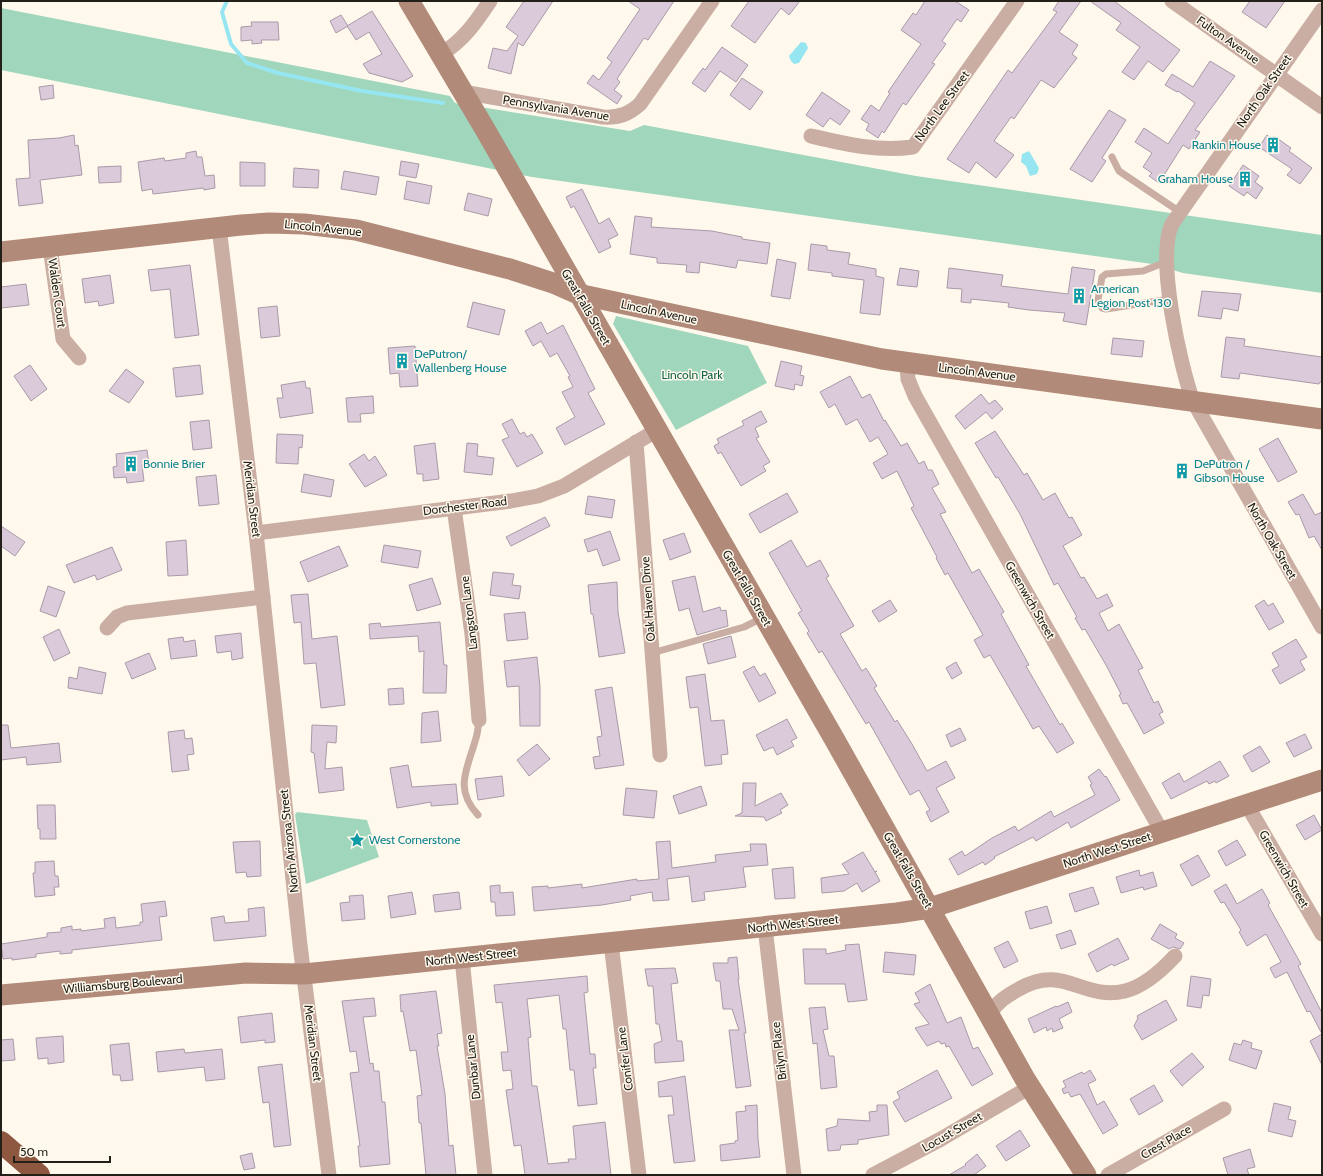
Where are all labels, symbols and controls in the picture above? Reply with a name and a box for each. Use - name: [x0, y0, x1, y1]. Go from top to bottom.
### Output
- street label: Fulton Avenue: [1194, 13, 1262, 67]
- street label: North Oak Street: [1233, 51, 1294, 130]
- street label: North Lee Street: [911, 67, 972, 144]
- street label: Pennsylvania Avenue: [502, 92, 610, 123]
- building icon: Rankin House: [1264, 136, 1282, 154]
- place label: Rankin House: [1192, 137, 1261, 152]
- building icon: Graham House: [1236, 170, 1254, 188]
- place label: Graham House: [1158, 171, 1233, 186]
- street label: Lincoln Avenue: [284, 216, 362, 239]
- street label: Walden Court: [45, 257, 70, 328]
- street label: Great Falls Street: [559, 266, 614, 348]
- place label: American Legion Post 130: [1091, 281, 1172, 310]
- building icon: American Legion Post 130: [1070, 287, 1088, 305]
- street label: Lincoln Avenue: [620, 296, 699, 327]
- place label: DePutron/ Wallenberg House: [414, 346, 507, 375]
- building icon: DePutron/ Wallenberg House: [393, 352, 411, 370]
- street label: Lincoln Avenue: [938, 359, 1016, 384]
- park label: Lincoln Park: [661, 367, 723, 382]
- building icon: Bonnie Brier: [122, 455, 140, 473]
- place label: Bonnie Brier: [143, 456, 205, 471]
- place label: DePutron / Gibson House: [1194, 456, 1264, 485]
- street label: Meridian Street: [240, 460, 265, 538]
- building icon: DePutron / Gibson House: [1173, 462, 1191, 480]
- street label: Dorchester Road: [422, 493, 508, 518]
- street label: North Oak Street: [1245, 500, 1300, 582]
- street label: Great Falls Street: [720, 547, 775, 629]
- street label: Oak Haven Drive: [637, 556, 658, 642]
- street label: Greenwich Street: [1002, 558, 1059, 641]
- street label: Langston Lane: [457, 575, 480, 651]
- street label: North Arizona Street: [276, 789, 301, 893]
- street label: Greenwich Street: [1256, 827, 1313, 910]
- street label: North West Street: [1061, 828, 1153, 871]
- street label: Great Falls Street: [881, 829, 936, 911]
- place icon: West Cornerstone: [348, 831, 366, 849]
- place label: West Cornerstone: [369, 832, 460, 847]
- street label: North West Street: [747, 911, 839, 936]
- street label: North West Street: [425, 944, 517, 969]
- street label: Williamsburg Boulevard: [63, 971, 183, 996]
- street label: Meridian Street: [301, 1004, 326, 1082]
- street label: Brilyn Place: [767, 1021, 790, 1081]
- street label: Conifer Lane: [613, 1026, 636, 1092]
- street label: Dunbar Lane: [462, 1034, 483, 1100]
- street label: Locust Street: [919, 1108, 984, 1155]
- street label: Crest Place: [1138, 1121, 1194, 1162]
- scale bar: [14, 1138, 110, 1164]
- text: 50 m: [20, 1144, 48, 1159]

